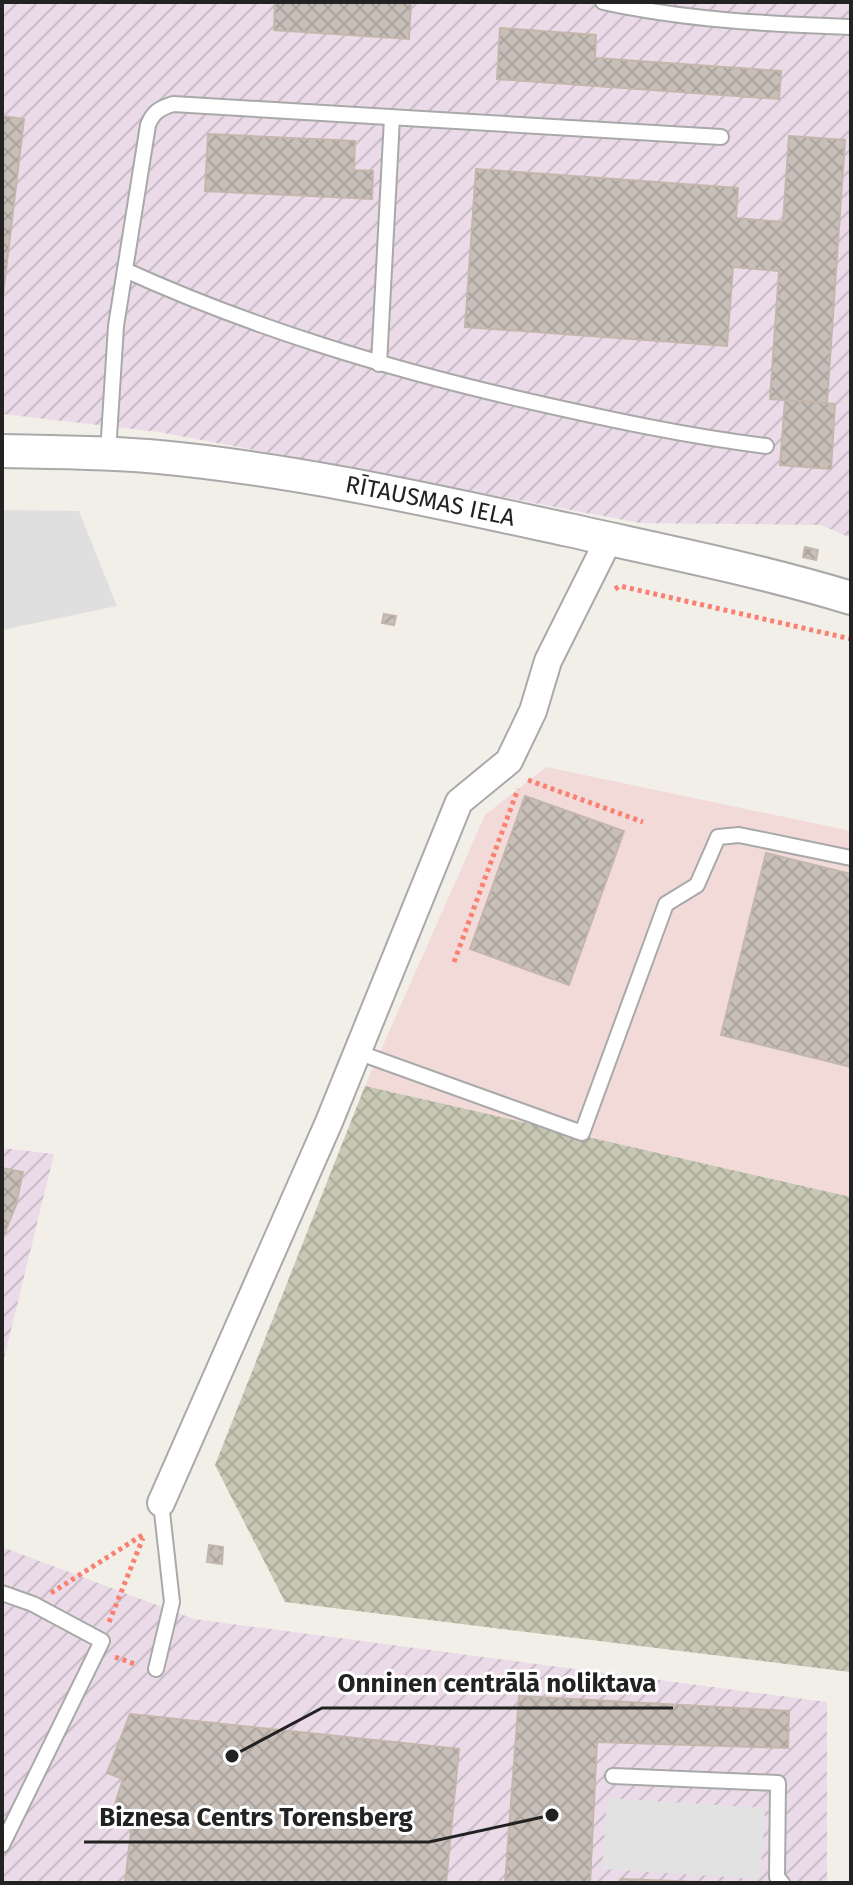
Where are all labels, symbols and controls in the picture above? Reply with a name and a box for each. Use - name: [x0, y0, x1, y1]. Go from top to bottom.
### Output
- street label: RĪTAUSMAS IELA: [343, 470, 518, 532]
- callout: Onninen centrālā noliktava: [322, 1658, 673, 1708]
- text: Onninen centrālā noliktava: [338, 1668, 656, 1699]
- callout: Biznesa Centrs Torensberg: [84, 1792, 429, 1842]
- text: Biznesa Centrs Torensberg: [99, 1802, 414, 1833]

